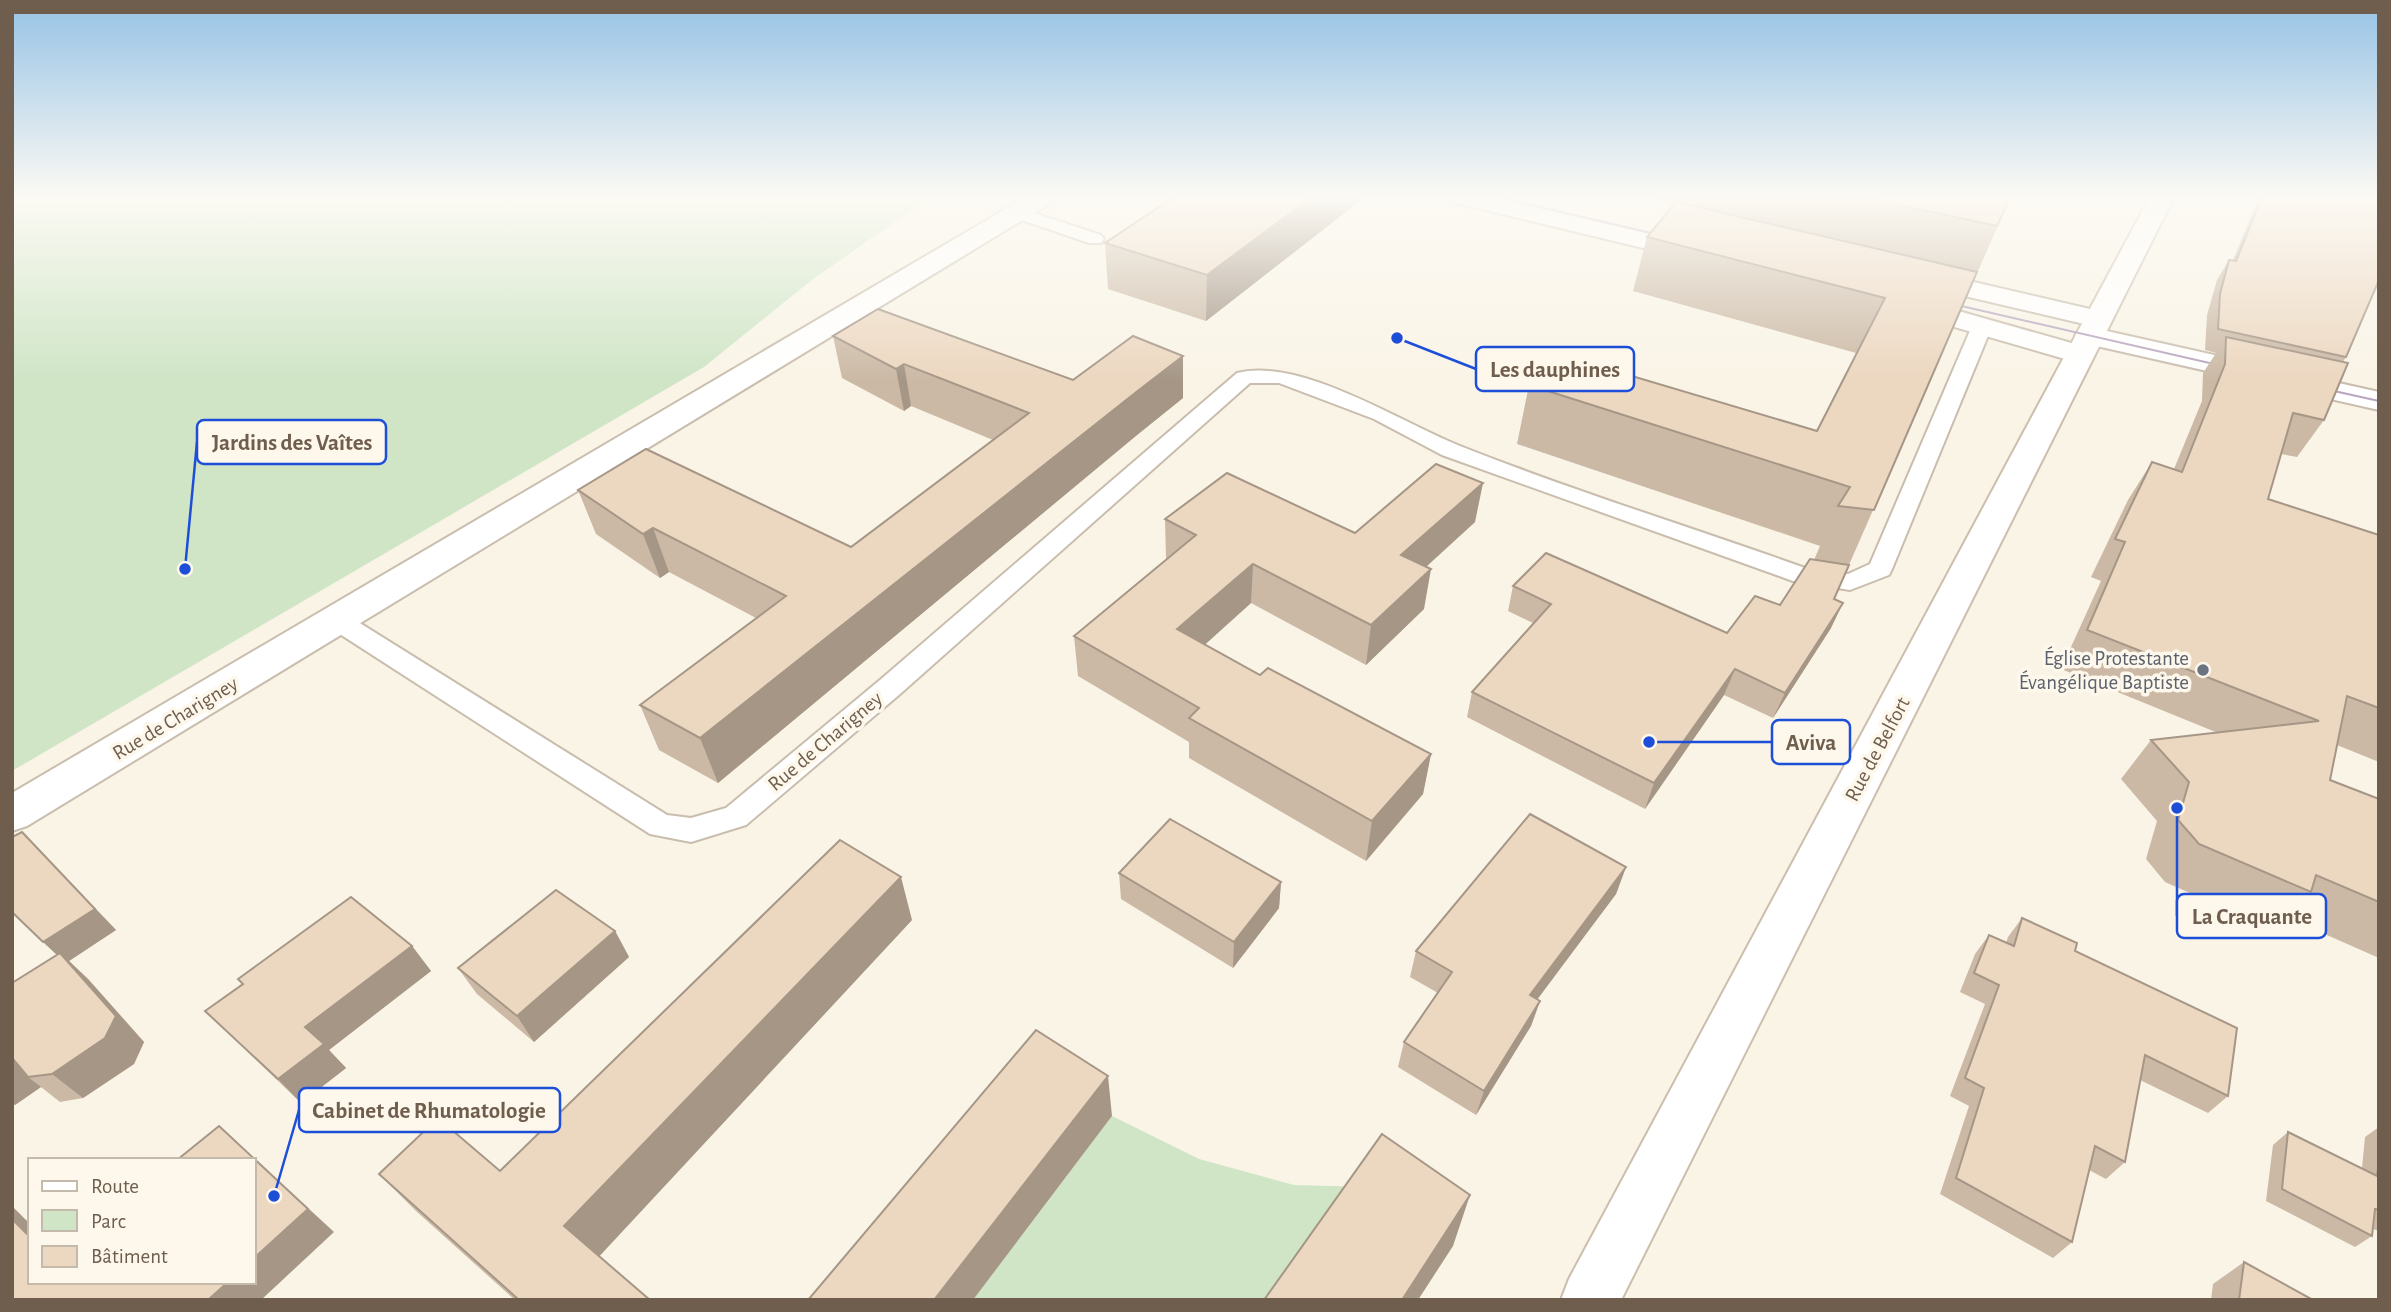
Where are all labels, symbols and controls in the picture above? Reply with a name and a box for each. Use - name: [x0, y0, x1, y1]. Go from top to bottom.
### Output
- callout: Les dauphines: [1476, 347, 1634, 391]
- text: Les dauphines: [1490, 359, 1620, 382]
- callout: Jardins des Vaîtes: [197, 420, 386, 464]
- text: Jardins des Vaîtes: [212, 432, 372, 455]
- place label: Église Protestante Évangélique Baptiste: [2019, 646, 2189, 693]
- marker: Église Protestante Évangélique Baptiste: [2195, 662, 2211, 678]
- street label: Rue de Charigney: [109, 673, 242, 764]
- street label: Rue de Charigney: [764, 688, 886, 795]
- street label: Rue de Belfort: [1841, 693, 1914, 805]
- callout: Aviva: [1772, 720, 1850, 764]
- text: Aviva: [1786, 732, 1836, 755]
- callout: La Craquante: [2177, 894, 2326, 938]
- text: La Craquante: [2192, 906, 2312, 929]
- callout: Cabinet de Rhumatologie: [299, 1088, 560, 1132]
- text: Cabinet de Rhumatologie: [312, 1100, 546, 1123]
- legend: [28, 1158, 256, 1284]
- text: Route: [91, 1176, 139, 1197]
- text: Parc: [91, 1211, 126, 1232]
- text: Bâtiment: [91, 1246, 168, 1267]

